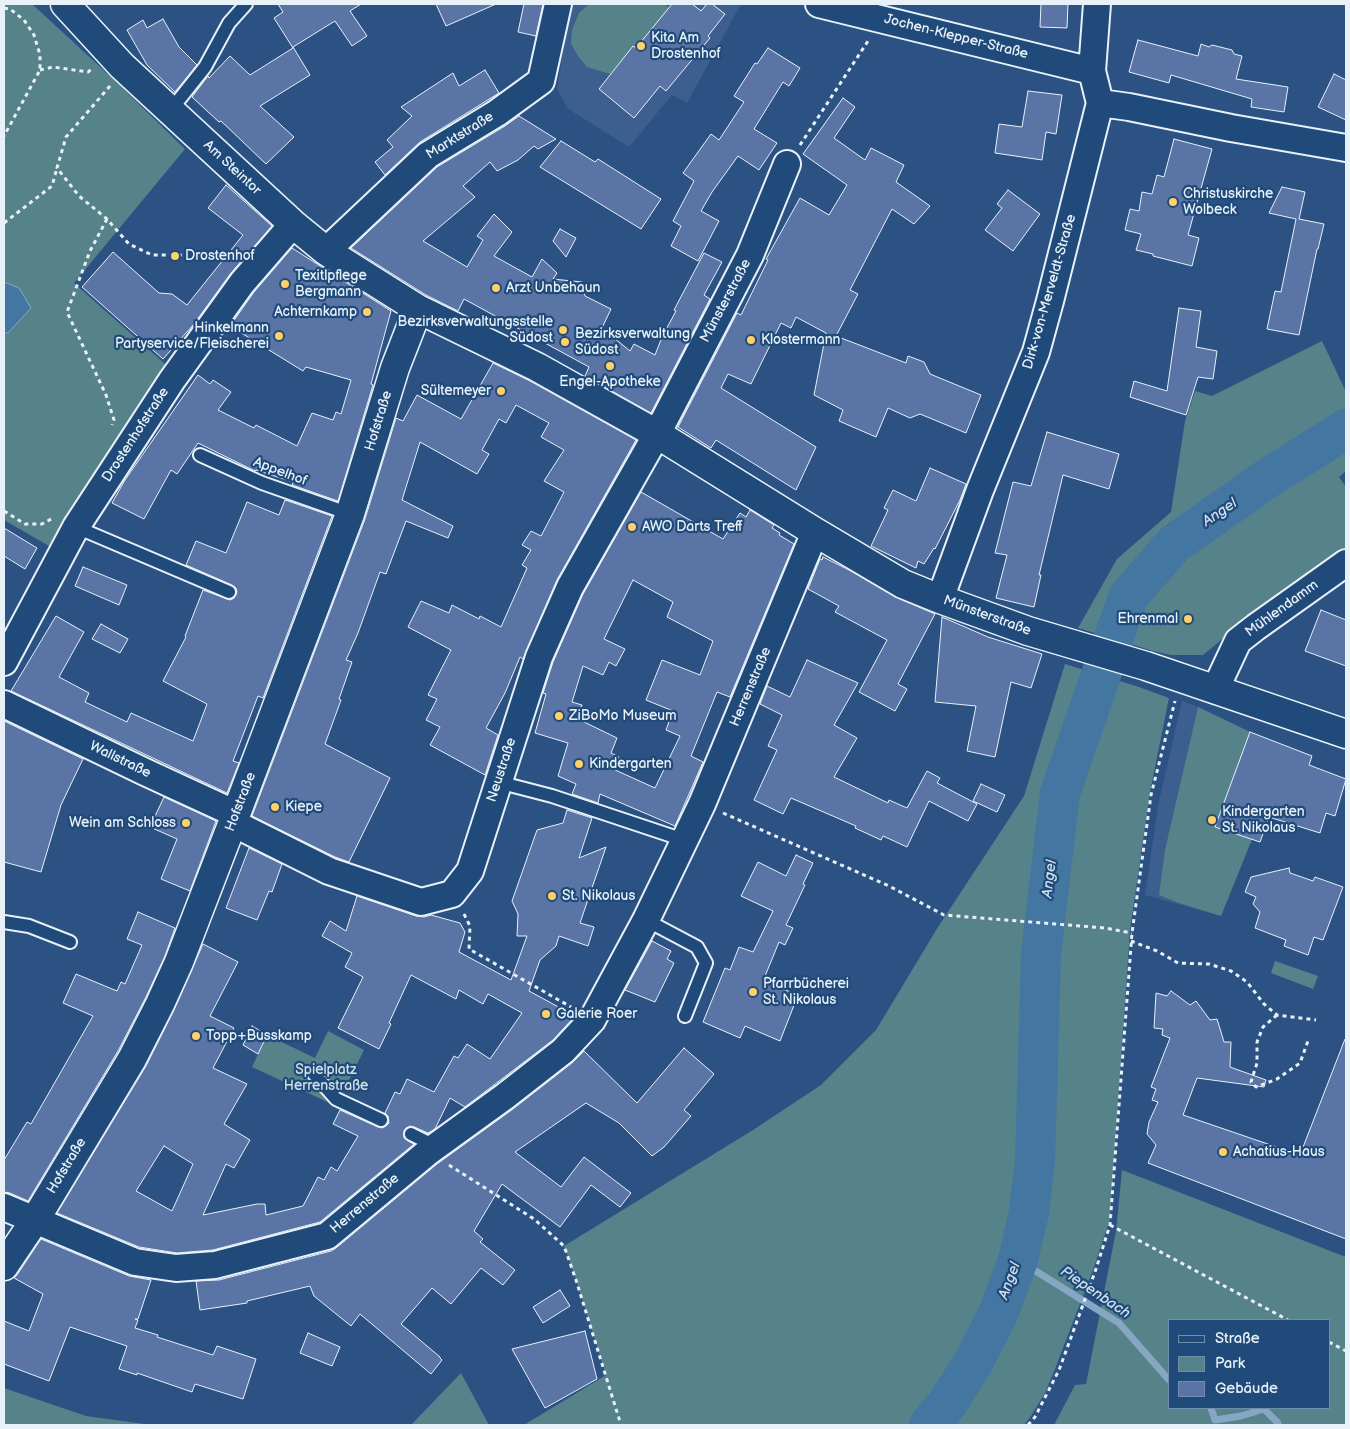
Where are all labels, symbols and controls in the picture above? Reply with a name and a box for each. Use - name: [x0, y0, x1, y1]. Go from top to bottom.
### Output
- street label: Jochen-Klepper-Straße: [882, 11, 1030, 63]
- place label: Kita Am Drostenhof: [651, 30, 721, 62]
- marker: Kita Am Drostenhof: [635, 40, 647, 52]
- street label: Marktstraße: [423, 109, 497, 163]
- street label: Am Steintor: [200, 137, 264, 199]
- place label: Christuskirche Wolbeck: [1183, 186, 1273, 218]
- marker: Christuskirche Wolbeck: [1167, 196, 1179, 208]
- street label: Dirk-von-Merveldt-Straße: [1020, 213, 1080, 371]
- place label: Drostenhof: [185, 248, 255, 264]
- marker: Drostenhof: [169, 250, 181, 262]
- street label: Münsterstraße: [697, 256, 755, 346]
- place label: Texitlpflege Bergmann: [295, 268, 367, 300]
- marker: Texitlpflege Bergmann: [279, 278, 291, 290]
- place label: Arzt Unbehaun: [506, 280, 600, 296]
- marker: Arzt Unbehaun: [490, 282, 502, 294]
- place label: Achternkamp: [274, 304, 357, 320]
- marker: Achternkamp: [361, 306, 373, 318]
- place label: Bezirksverwaltungsstelle Südost: [398, 314, 553, 347]
- place label: Hinkelmann Partyservice/Fleischerei: [115, 320, 269, 352]
- marker: Bezirksverwaltungsstelle Südost: [557, 324, 569, 336]
- place label: Bezirksverwaltung Südost: [575, 326, 690, 358]
- marker: Hinkelmann Partyservice/Fleischerei: [273, 330, 285, 342]
- place label: Klostermann: [761, 332, 840, 348]
- marker: Klostermann: [745, 334, 757, 346]
- marker: Bezirksverwaltung Südost: [559, 336, 571, 348]
- marker: Engel-Apotheke: [604, 360, 616, 372]
- place label: Engel-Apotheke: [559, 374, 661, 390]
- place label: Sültemeyer: [421, 383, 491, 399]
- street label: Drostenhofstraße: [99, 384, 173, 486]
- marker: Sültemeyer: [495, 385, 507, 397]
- street label: Hofstraße: [362, 389, 396, 453]
- street label: Appelhof: [251, 454, 309, 490]
- water label: Angel: [1199, 495, 1241, 531]
- place label: AWO Darts Treff: [642, 519, 743, 535]
- marker: AWO Darts Treff: [626, 521, 638, 533]
- street label: Mühlendamm: [1242, 577, 1322, 641]
- street label: Münsterstraße: [941, 592, 1033, 640]
- place label: Ehrenmal: [1117, 611, 1178, 627]
- marker: Ehrenmal: [1182, 613, 1194, 625]
- street label: Herrenstraße: [727, 645, 775, 729]
- place label: ZiBoMo Museum: [569, 708, 677, 724]
- marker: ZiBoMo Museum: [553, 710, 565, 722]
- street label: Neustraße: [484, 736, 520, 804]
- street label: Wallstraße: [87, 738, 153, 782]
- place label: Kindergarten: [589, 756, 672, 772]
- marker: Kindergarten: [573, 758, 585, 770]
- street label: Hofstraße: [222, 770, 260, 834]
- place label: Kiepe: [285, 799, 322, 815]
- marker: Kiepe: [269, 801, 281, 813]
- place label: Kindergarten St. Nikolaus: [1222, 804, 1305, 836]
- marker: Kindergarten St. Nikolaus: [1206, 814, 1218, 826]
- place label: Wein am Schloss: [69, 815, 176, 831]
- marker: Wein am Schloss: [180, 817, 192, 829]
- water label: Angel: [1039, 859, 1061, 899]
- place label: St. Nikolaus: [562, 888, 635, 904]
- marker: St. Nikolaus: [546, 890, 558, 902]
- place label: Pfarrbücherei St. Nikolaus: [763, 976, 849, 1009]
- marker: Pfarrbücherei St. Nikolaus: [747, 986, 759, 998]
- place label: Galerie Roer: [556, 1006, 637, 1022]
- marker: Galerie Roer: [540, 1008, 552, 1020]
- place label: Topp+Busskamp: [206, 1028, 312, 1044]
- marker: Topp+Busskamp: [190, 1030, 202, 1042]
- park label: Spielplatz Herrenstraße: [284, 1062, 368, 1094]
- street label: Hofstraße: [44, 1135, 90, 1197]
- place label: Achatius-Haus: [1233, 1144, 1325, 1160]
- marker: Achatius-Haus: [1217, 1146, 1229, 1158]
- street label: Herrenstraße: [327, 1170, 403, 1238]
- water label: Angel: [995, 1260, 1025, 1302]
- water label: Piepenbach: [1057, 1263, 1133, 1323]
- legend: [1168, 1319, 1330, 1409]
- text: Straße: [1215, 1329, 1260, 1348]
- text: Park: [1215, 1354, 1245, 1373]
- text: Gebäude: [1215, 1379, 1278, 1398]

